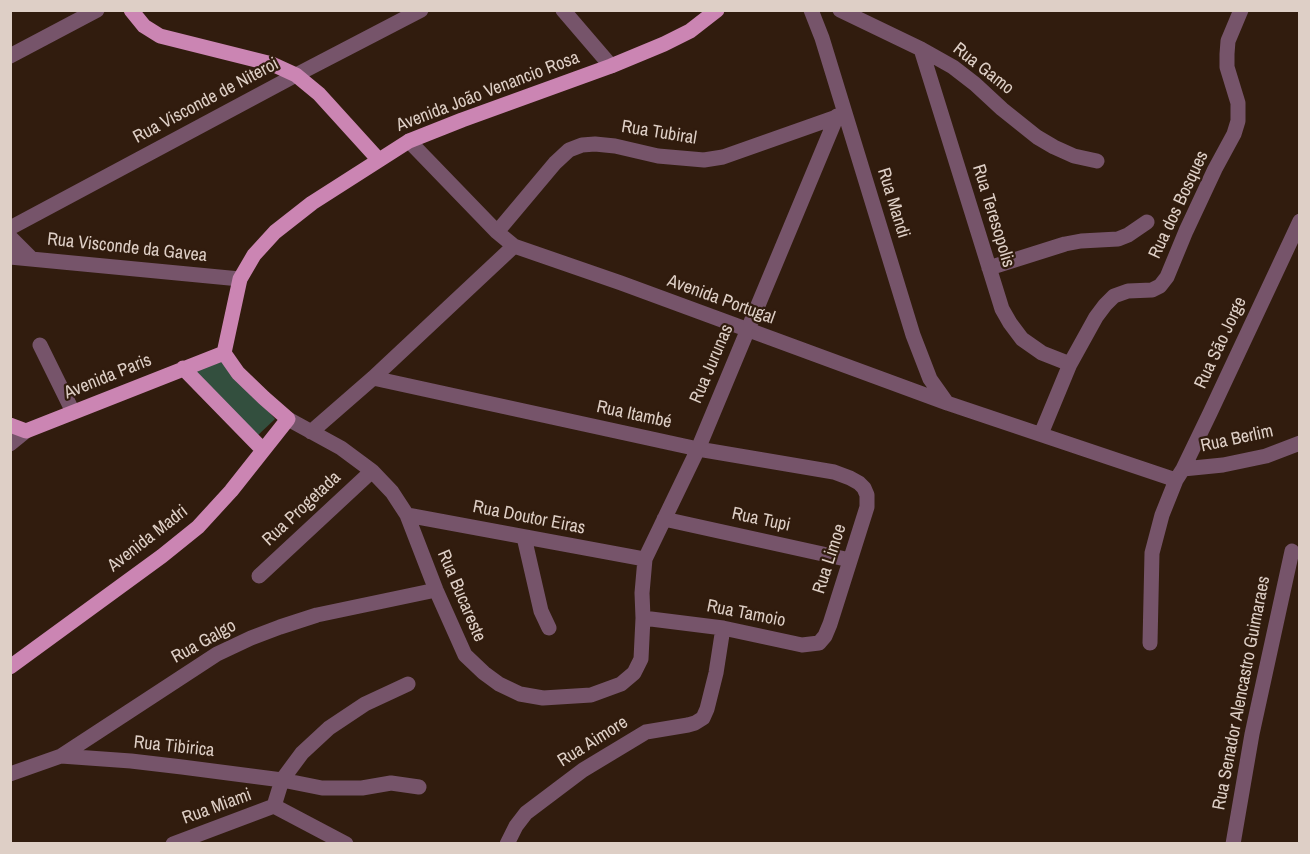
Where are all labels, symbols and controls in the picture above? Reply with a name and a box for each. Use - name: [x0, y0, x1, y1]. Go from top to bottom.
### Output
- street label: Rua Gamo: [948, 39, 1018, 99]
- street label: Avenida João Venancio Rosa: [393, 47, 583, 137]
- street label: Rua Visconde de Niteroi: [130, 54, 282, 148]
- street label: Rua Tubiral: [620, 116, 698, 150]
- street label: Rua dos Bosques: [1145, 148, 1213, 262]
- street label: Rua Teresopolis: [967, 162, 1019, 270]
- street label: Rua Mandi: [872, 165, 914, 241]
- street label: Rua Visconde da Gavea: [46, 229, 208, 267]
- street label: Avenida Portugal: [664, 271, 778, 329]
- street label: Rua São Jorge: [1190, 294, 1252, 392]
- street label: Rua Jurunas: [686, 321, 738, 407]
- street label: Avenida Paris: [61, 350, 155, 404]
- street label: Rua Itambé: [594, 397, 674, 433]
- street label: Rua Berlim: [1199, 421, 1275, 457]
- street label: Rua Progetada: [258, 467, 346, 551]
- street label: Rua Doutor Eiras: [471, 497, 587, 539]
- street label: Avenida Madri: [104, 501, 192, 577]
- street label: Rua Tupi: [730, 503, 792, 537]
- street label: Rua Limoe: [809, 521, 851, 597]
- street label: Rua Bucareste: [432, 547, 490, 645]
- street label: Rua Senador Alencastro Guimaraes: [1209, 574, 1275, 812]
- street label: Rua Tamoio: [705, 596, 787, 632]
- street label: Rua Galgo: [168, 615, 240, 669]
- street label: Rua Aimore: [554, 712, 632, 772]
- street label: Rua Tibirica: [133, 732, 215, 762]
- street label: Rua Miami: [179, 785, 255, 829]

